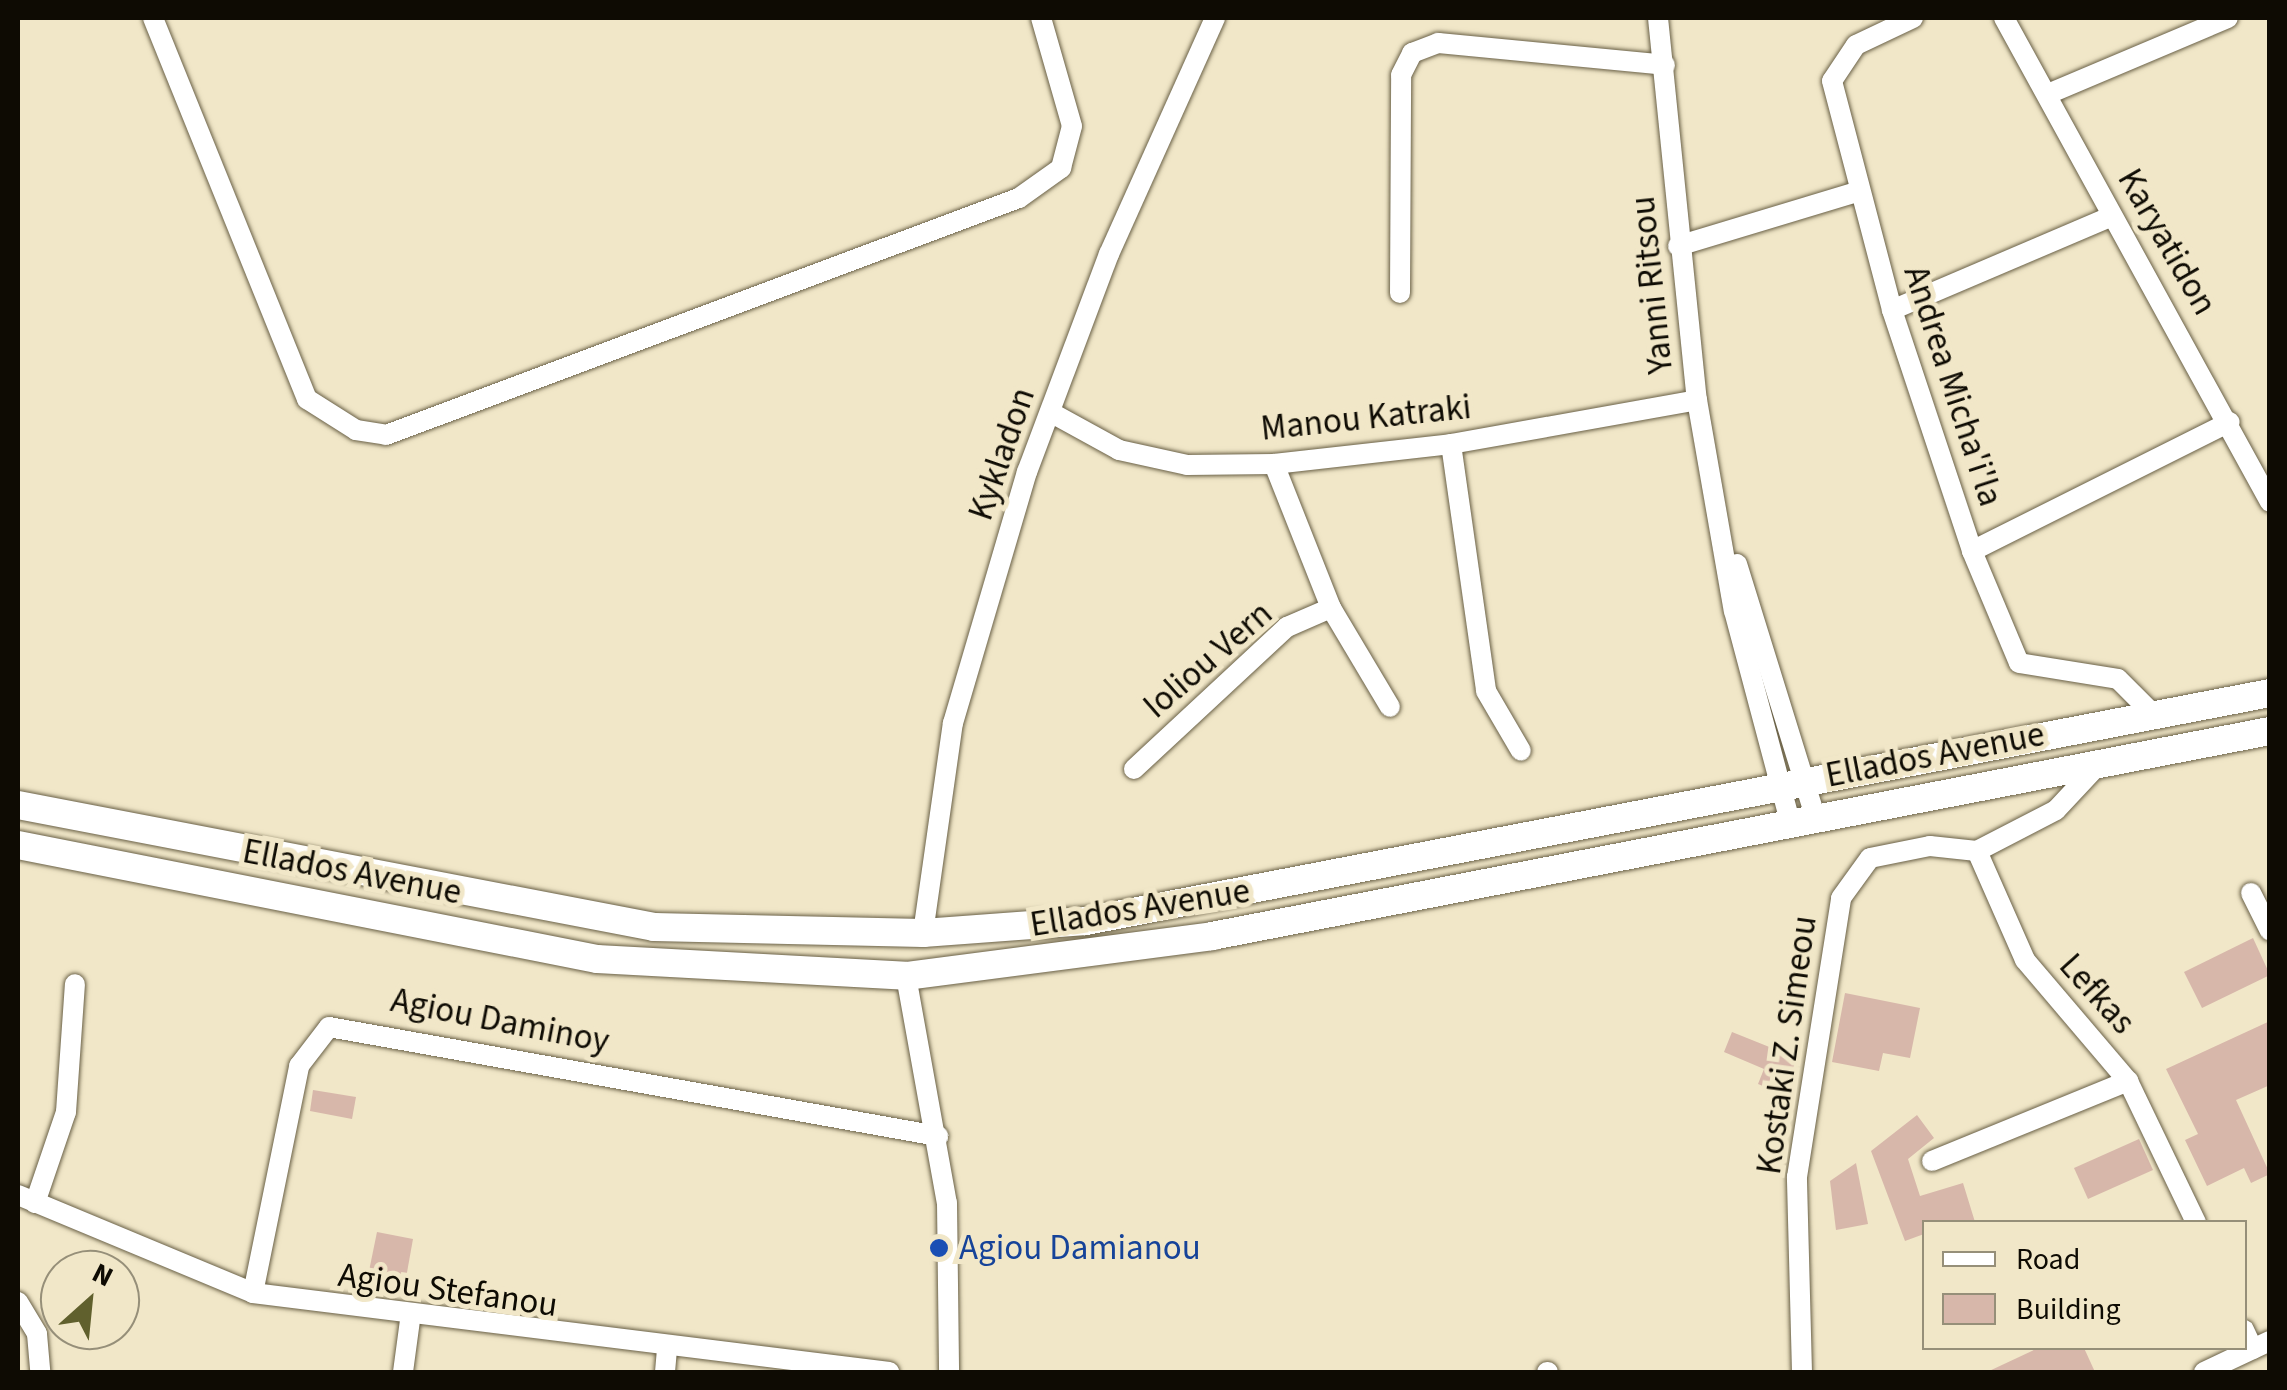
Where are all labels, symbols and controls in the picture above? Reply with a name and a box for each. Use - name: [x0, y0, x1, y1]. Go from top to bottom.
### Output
- street label: Karyatidon: [2108, 161, 2226, 323]
- street label: Yanni Ritsou: [1622, 194, 1682, 376]
- street label: Andrea Micha'i'la: [1894, 261, 2012, 511]
- street label: Kykladon: [960, 382, 1044, 526]
- street label: Manou Katraki: [1259, 386, 1473, 450]
- street label: Ioliou Vern: [1135, 593, 1281, 727]
- street label: Ellados Avenue: [1822, 713, 2048, 797]
- street label: Ellados Avenue: [239, 830, 465, 914]
- street label: Ellados Avenue: [1027, 870, 1253, 946]
- street label: Kostaki Z. Simeou: [1748, 913, 1826, 1177]
- street label: Lefkas: [2050, 945, 2144, 1043]
- street label: Agiou Daminoy: [387, 979, 613, 1063]
- legend: [1922, 1220, 2247, 1350]
- place label: Agiou Damianou: [959, 1227, 1201, 1269]
- marker: Agiou Damianou: [928, 1237, 950, 1259]
- text: Road: [2016, 1238, 2080, 1281]
- north arrow: [40, 1250, 140, 1350]
- text: N: [85, 1253, 120, 1297]
- street label: Agiou Stefanou: [336, 1254, 560, 1326]
- text: Building: [2016, 1288, 2121, 1331]

